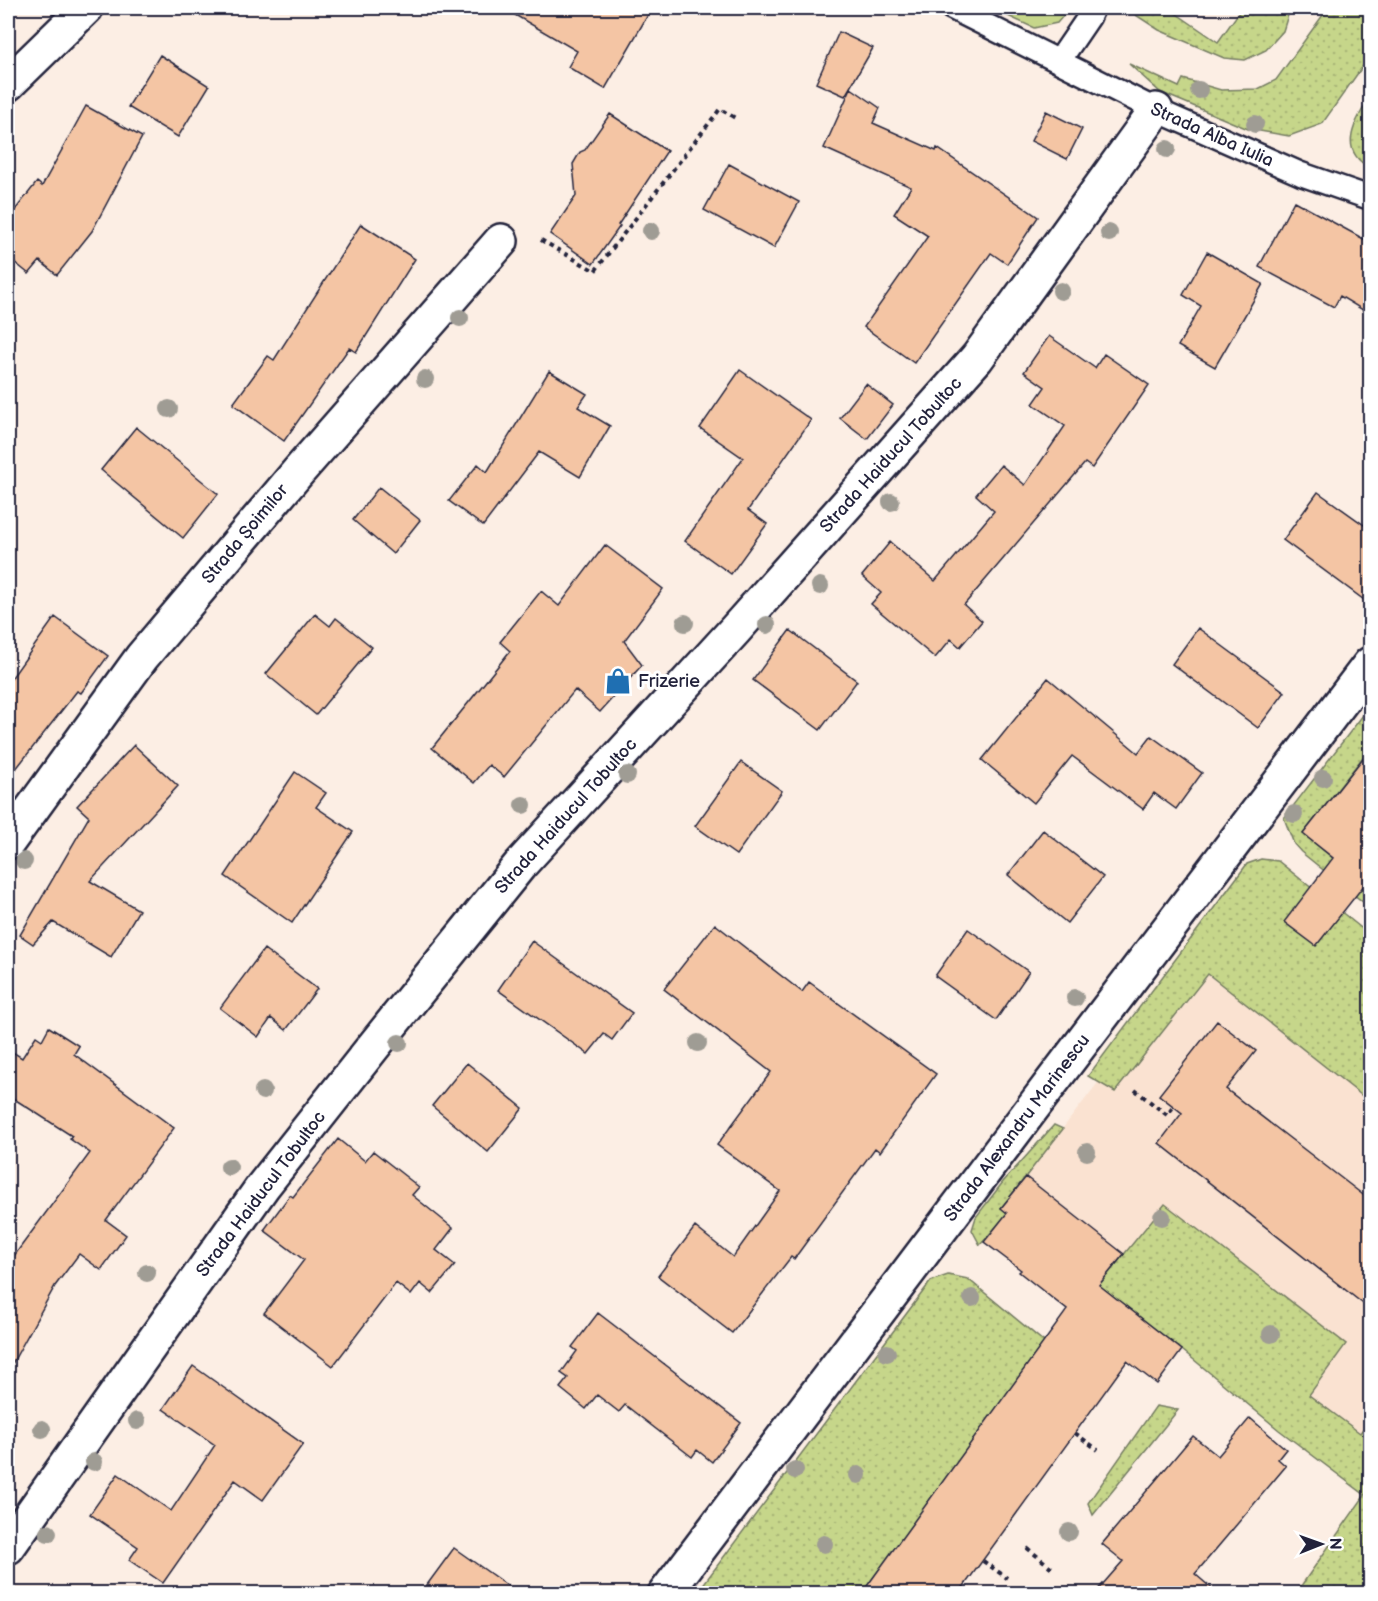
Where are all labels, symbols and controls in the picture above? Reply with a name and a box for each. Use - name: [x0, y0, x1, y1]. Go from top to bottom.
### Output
- street label: Strada Alba Iulia: [1147, 98, 1277, 172]
- street label: Strada Haiducul Tobultoc: [816, 373, 966, 537]
- street label: Strada Șoimilor: [197, 480, 293, 588]
- shop icon: Frizerie: [603, 666, 633, 696]
- place label: Frizerie: [638, 671, 700, 692]
- street label: Strada Haiducul Tobultoc: [491, 734, 641, 898]
- street label: Strada Alexandru Marinescu: [940, 1030, 1094, 1226]
- street label: Strada Haiducul Tobultoc: [192, 1107, 330, 1281]
- north arrow: [1291, 1514, 1351, 1574]
- text: N: [1325, 1538, 1344, 1550]

